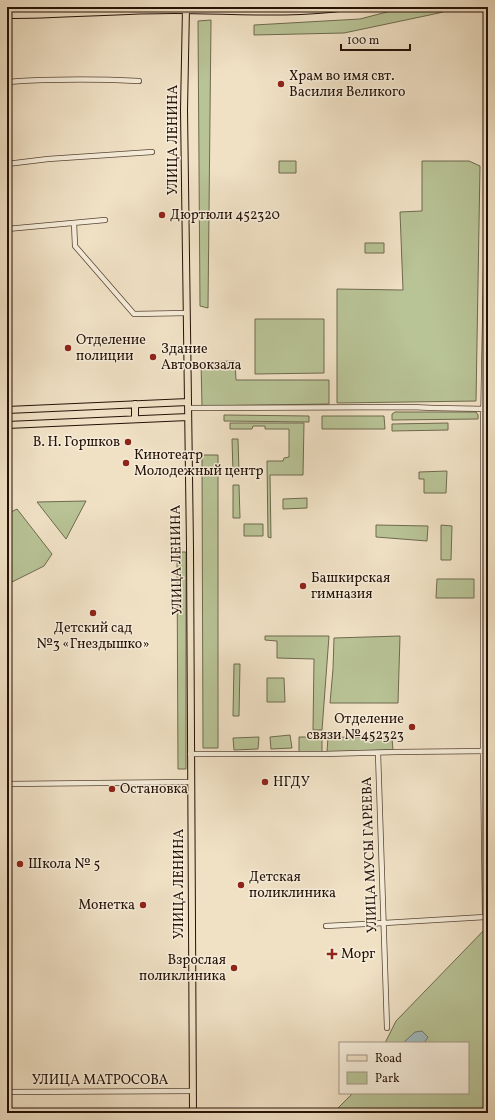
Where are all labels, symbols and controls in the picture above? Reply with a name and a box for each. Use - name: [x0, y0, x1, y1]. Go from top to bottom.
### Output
- scale bar: [341, 26, 410, 52]
- text: 100 m: [347, 33, 380, 49]
- place label: Храм во имя свт. Василия Великого: [289, 67, 405, 102]
- marker: Храм во имя свт. Василия Великого: [276, 79, 286, 89]
- street label: УЛИЦА ЛЕНИНА: [164, 85, 183, 195]
- place label: Дюртюли 452320: [170, 206, 280, 225]
- marker: Дюртюли 452320: [157, 210, 167, 220]
- place label: Отделение полиции: [76, 331, 146, 366]
- place label: Здание Автовокзала: [161, 340, 242, 375]
- marker: Отделение полиции: [63, 343, 73, 353]
- marker: Здание Автовокзала: [148, 352, 158, 362]
- place label: В. Н. Горшков: [33, 433, 120, 452]
- marker: В. Н. Горшков: [123, 437, 133, 447]
- place label: Кинотеатр Молодежный центр: [134, 446, 264, 481]
- marker: Кинотеатр Молодежный центр: [121, 458, 131, 468]
- street label: УЛИЦА ЛЕНИНА: [167, 504, 187, 615]
- place label: Башкирская гимназия: [311, 569, 390, 604]
- marker: Башкирская гимназия: [298, 581, 308, 591]
- marker: Детский сад №3 «Гнездышко»: [88, 608, 98, 618]
- place label: Детский сад №3 «Гнездышко»: [36, 619, 150, 654]
- place label: Отделение связи №452323: [307, 710, 404, 745]
- marker: Отделение связи №452323: [407, 722, 417, 732]
- place label: НГДУ: [273, 773, 310, 792]
- street label: УЛИЦА МУСЫ ГАРЕЕВА: [358, 776, 382, 934]
- marker: НГДУ: [260, 777, 270, 787]
- place label: Остановка: [120, 780, 188, 799]
- marker: Остановка: [107, 784, 117, 794]
- street label: УЛИЦА ЛЕНИНА: [170, 829, 189, 939]
- place label: Школа № 5: [28, 855, 100, 874]
- marker: Школа № 5: [15, 859, 25, 869]
- place label: Детская поликлиника: [249, 868, 336, 903]
- marker: Детская поликлиника: [236, 880, 246, 890]
- place label: Монетка: [78, 896, 135, 915]
- marker: Монетка: [138, 900, 148, 910]
- place label: Морг: [341, 945, 375, 964]
- marker: Морг: [326, 948, 338, 960]
- place label: Взрослая поликлиника: [139, 951, 226, 986]
- marker: Взрослая поликлиника: [229, 963, 239, 973]
- legend: [339, 1042, 469, 1094]
- text: Road: [375, 1051, 402, 1067]
- street label: УЛИЦА МАТРОСОВА: [32, 1071, 168, 1090]
- text: Park: [375, 1071, 400, 1087]

